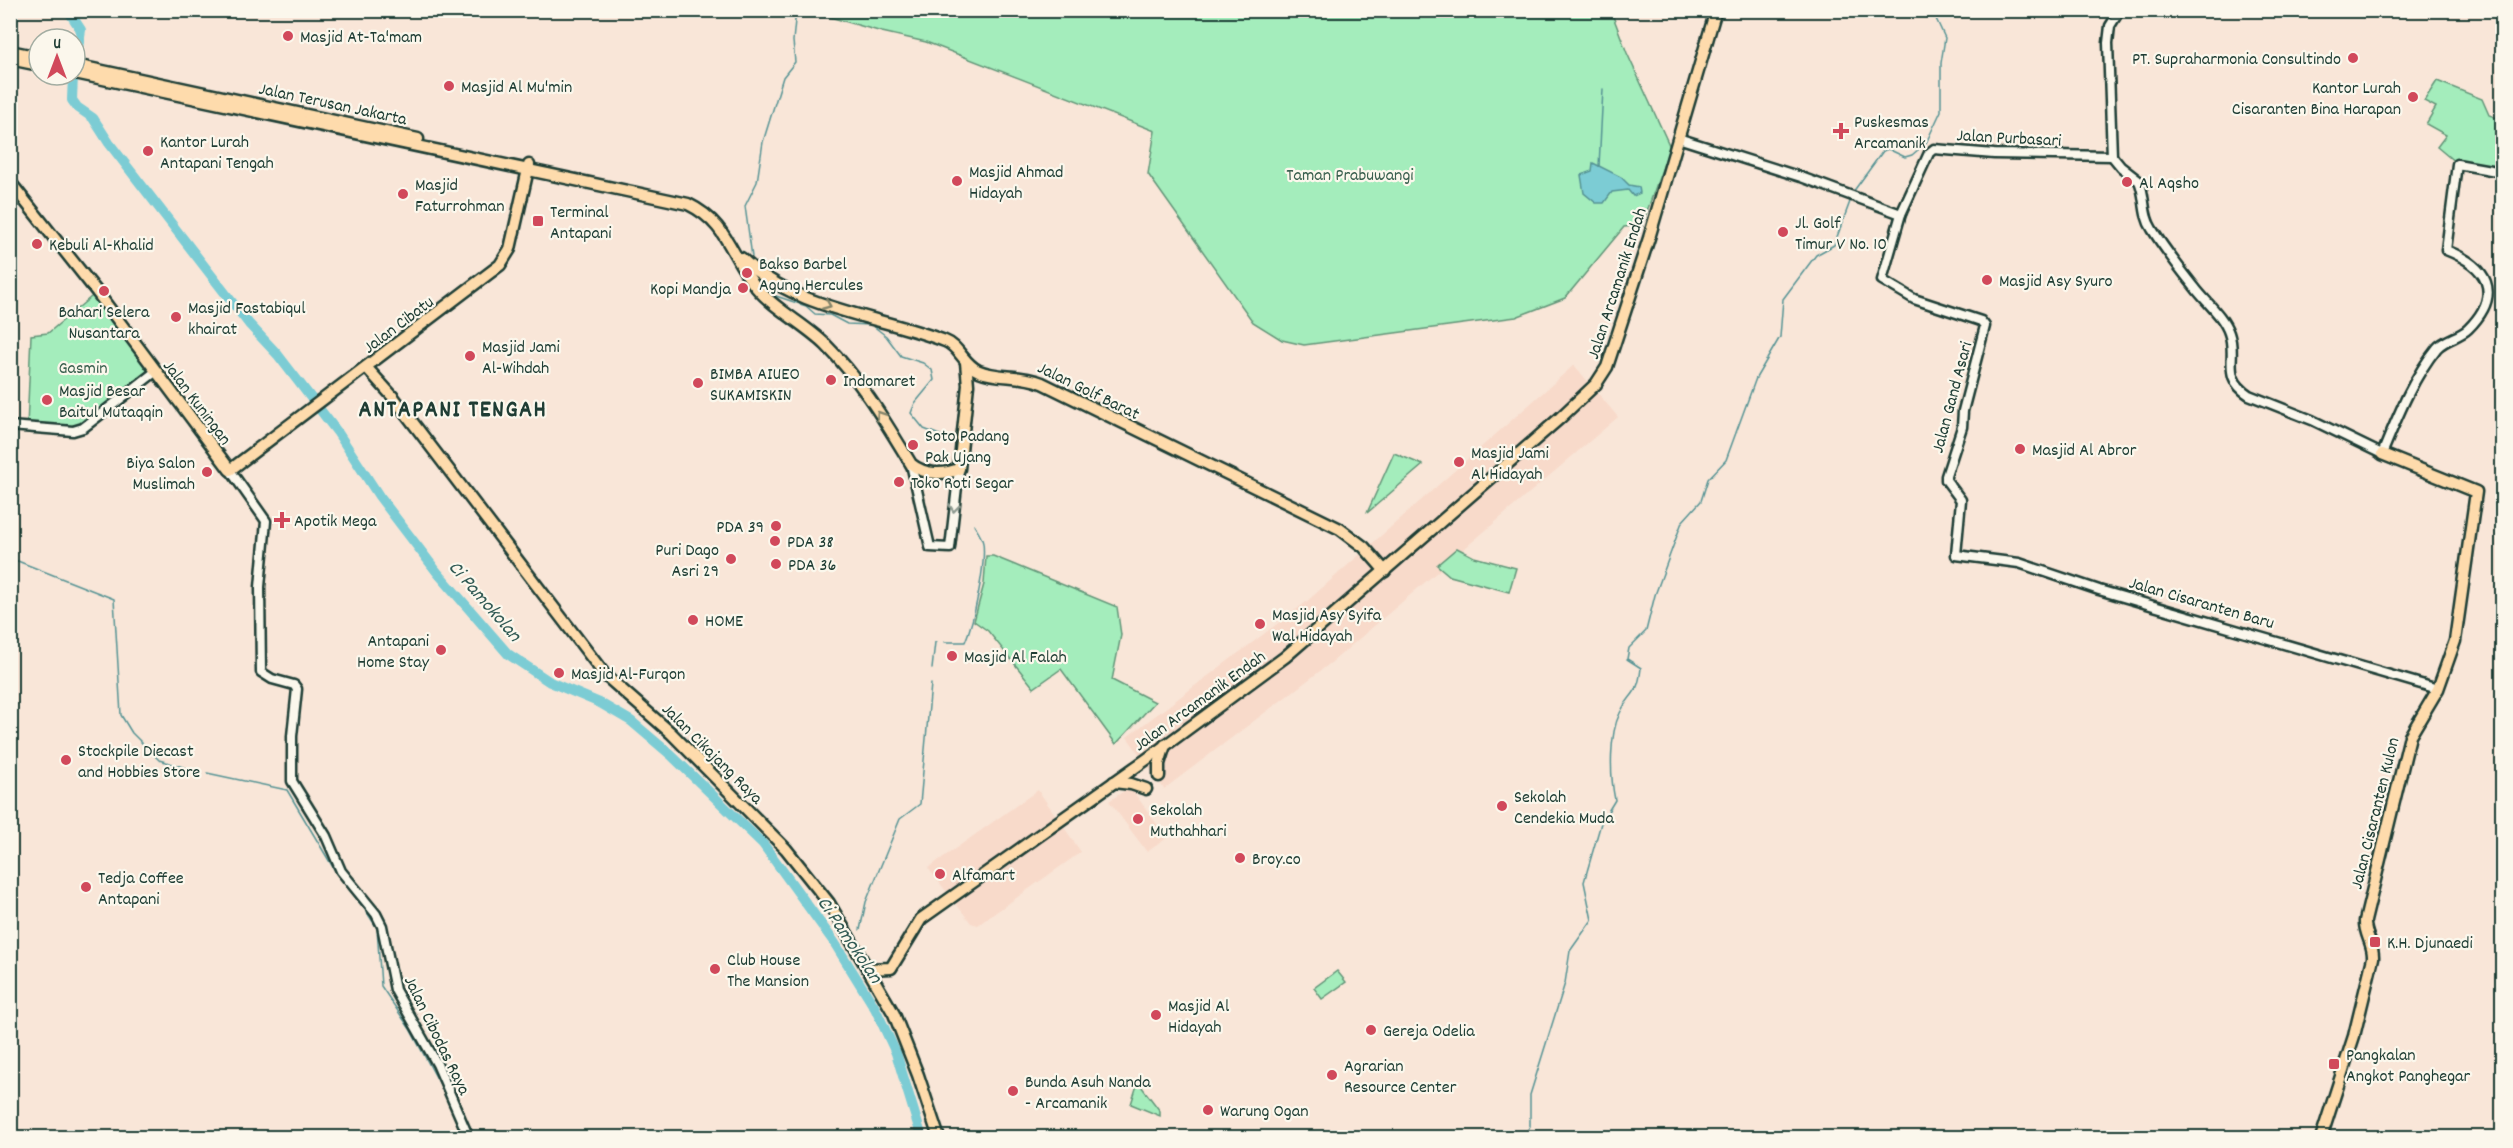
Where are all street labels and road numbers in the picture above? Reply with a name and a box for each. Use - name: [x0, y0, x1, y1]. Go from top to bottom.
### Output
- street label: Jalan Terusan Jakarta: [256, 78, 409, 133]
- street label: Jalan Purbasari: [1956, 124, 2062, 155]
- street label: Jalan Arcamanik Endah: [1582, 205, 1655, 363]
- street label: Jalan Cibatu: [359, 291, 440, 361]
- street label: Jalan Gand Asari: [1927, 339, 1980, 456]
- street label: Jalan Kuningan: [156, 356, 236, 451]
- street label: Jalan Golf Barat: [1033, 357, 1143, 428]
- street label: Jalan Cisaranten Baru: [2126, 572, 2277, 637]
- street label: Jalan Arcamanik Endah: [1129, 646, 1272, 759]
- street label: Jalan Cikajang Raya: [655, 698, 768, 812]
- street label: Jalan Cisaranten Kulon: [2345, 735, 2407, 892]
- street label: Jalan Cibodas Raya: [396, 972, 476, 1100]

